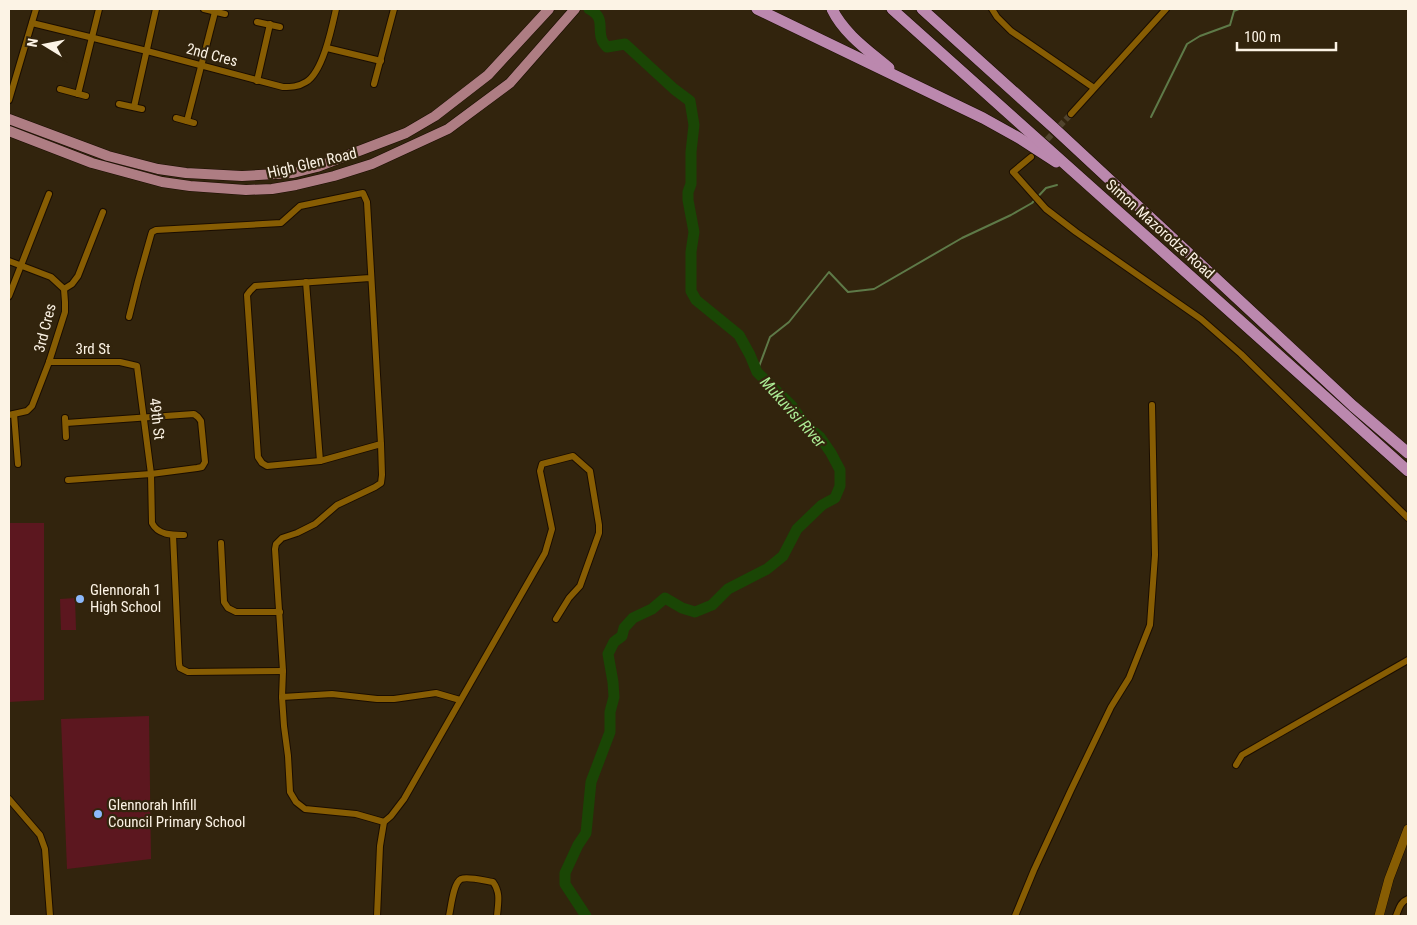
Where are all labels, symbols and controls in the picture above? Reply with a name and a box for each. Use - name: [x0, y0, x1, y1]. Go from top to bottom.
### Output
- north arrow: [20, 20, 70, 70]
- scale bar: [1237, 20, 1336, 52]
- text: 100 m: [1244, 28, 1281, 46]
- text: N: [24, 37, 41, 48]
- street label: 2nd Cres: [184, 40, 240, 71]
- street label: High Glen Road: [266, 144, 358, 182]
- street label: Simon Mazorodze Road: [1102, 176, 1218, 282]
- street label: 3rd Cres: [30, 302, 60, 354]
- street label: 3rd St: [76, 340, 110, 358]
- water label: Mukuvisi River: [756, 373, 831, 452]
- street label: 49th St: [145, 397, 169, 441]
- place label: Glennorah 1 High School: [90, 581, 161, 616]
- marker: Glennorah 1 High School: [74, 593, 86, 605]
- place label: Glennorah Infill Council Primary School: [108, 796, 245, 831]
- marker: Glennorah Infill Council Primary School: [92, 808, 104, 820]

